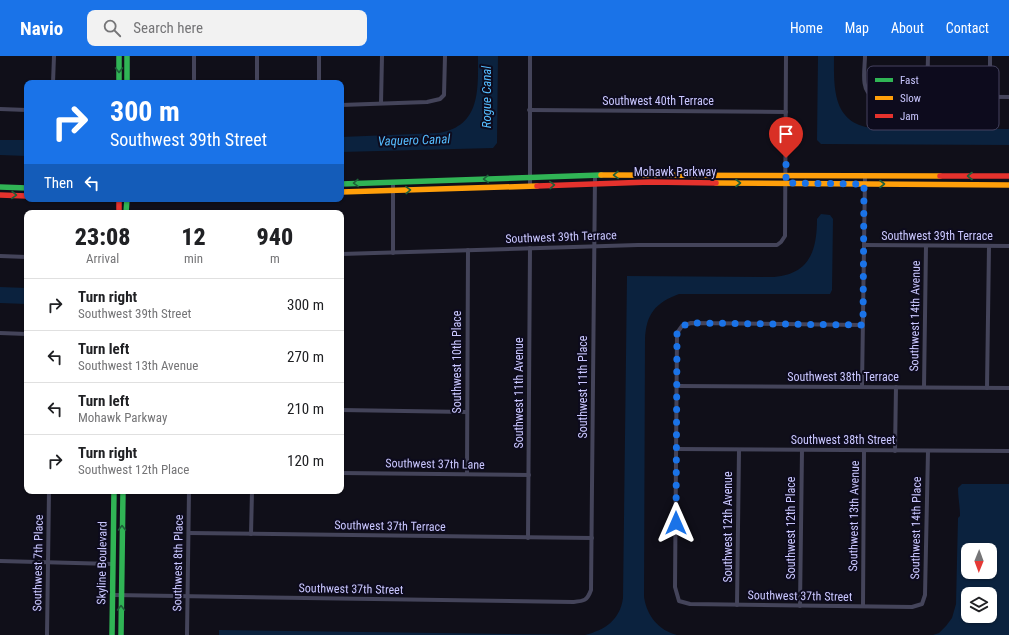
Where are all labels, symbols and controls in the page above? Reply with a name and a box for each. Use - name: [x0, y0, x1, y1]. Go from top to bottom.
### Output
- search box: [87, 10, 367, 46]
- text: Navio: [20, 17, 63, 40]
- icon: search: [101, 17, 123, 39]
- text: Search here: [133, 19, 203, 37]
- text: Home: [790, 20, 823, 36]
- text: Map: [845, 20, 869, 36]
- text: About: [891, 20, 924, 36]
- text: Contact: [946, 20, 989, 36]
- water label: Rogue Canal: [479, 65, 494, 128]
- legend: [867, 66, 999, 130]
- one-way arrow: [115, 67, 123, 73]
- text: Fast: [900, 74, 919, 87]
- text: Slow: [900, 92, 921, 105]
- street label: Southwest 40th Terrace: [602, 94, 714, 108]
- text: 300 m: [110, 95, 180, 128]
- icon: right: [44, 96, 96, 148]
- text: Jam: [900, 110, 919, 123]
- pin: [769, 117, 803, 158]
- icon: arrive: [775, 123, 797, 145]
- text: Southwest 39th Street: [110, 129, 267, 150]
- water label: Vaquero Canal: [378, 131, 452, 149]
- street label: Mohawk Parkway: [634, 165, 716, 179]
- one-way arrow: [613, 171, 619, 180]
- icon: left: [81, 172, 103, 194]
- one-way arrow: [967, 172, 973, 180]
- text: Then: [44, 174, 73, 192]
- one-way arrow: [483, 175, 489, 183]
- one-way arrow: [353, 179, 359, 188]
- one-way arrow: [735, 179, 741, 187]
- one-way arrow: [879, 180, 885, 188]
- one-way arrow: [549, 181, 555, 190]
- one-way arrow: [405, 186, 411, 194]
- one-way arrow: [10, 191, 17, 200]
- text: 23:08: [75, 223, 130, 251]
- text: 12: [181, 223, 206, 251]
- text: 940: [257, 223, 293, 251]
- street label: Southwest 39th Terrace: [505, 228, 617, 246]
- street label: Southwest 39th Terrace: [881, 229, 993, 243]
- text: Arrival: [86, 251, 119, 266]
- text: min: [184, 251, 203, 266]
- text: m: [270, 251, 280, 266]
- street label: Southwest 14th Avenue: [907, 260, 923, 372]
- text: Turn right: [78, 288, 137, 306]
- icon: right: [44, 294, 66, 316]
- text: 300 m: [287, 296, 324, 314]
- text: Southwest 39th Street: [78, 306, 191, 321]
- street label: Southwest 10th Place: [450, 310, 464, 413]
- street label: Southwest 11th Place: [576, 335, 590, 438]
- street label: Southwest 11th Avenue: [512, 337, 526, 449]
- text: Turn left: [78, 340, 129, 358]
- icon: left: [44, 346, 66, 368]
- text: 270 m: [287, 348, 324, 366]
- text: Southwest 13th Avenue: [78, 358, 198, 373]
- street label: Southwest 38th Terrace: [787, 370, 899, 384]
- text: Turn left: [78, 392, 129, 410]
- icon: left: [44, 398, 66, 420]
- text: 210 m: [287, 400, 324, 418]
- text: Mohawk Parkway: [78, 410, 167, 425]
- street label: Southwest 38th Street: [791, 433, 896, 447]
- text: Turn right: [78, 444, 137, 462]
- icon: right: [44, 450, 66, 472]
- text: 120 m: [287, 452, 324, 470]
- street label: Southwest 37th Lane: [385, 456, 485, 472]
- street label: Southwest 13th Avenue: [846, 460, 862, 572]
- text: Southwest 12th Place: [78, 462, 189, 477]
- street label: Southwest 12th Avenue: [721, 471, 735, 583]
- street label: Southwest 12th Place: [784, 476, 798, 579]
- street label: Southwest 14th Place: [908, 476, 924, 580]
- position arrow: [655, 502, 697, 544]
- street label: Southwest 7th Place: [30, 514, 46, 612]
- street label: Southwest 8th Place: [170, 514, 186, 612]
- street label: Southwest 37th Terrace: [334, 518, 446, 534]
- street label: Skyline Boulevard: [94, 521, 110, 605]
- one-way arrow: [118, 525, 126, 531]
- north arrow: [961, 543, 997, 579]
- map controls: [961, 543, 997, 623]
- street label: Southwest 37th Street: [299, 581, 404, 597]
- button: layers: [961, 587, 997, 623]
- street label: Southwest 37th Street: [748, 588, 853, 604]
- one-way arrow: [117, 605, 125, 611]

